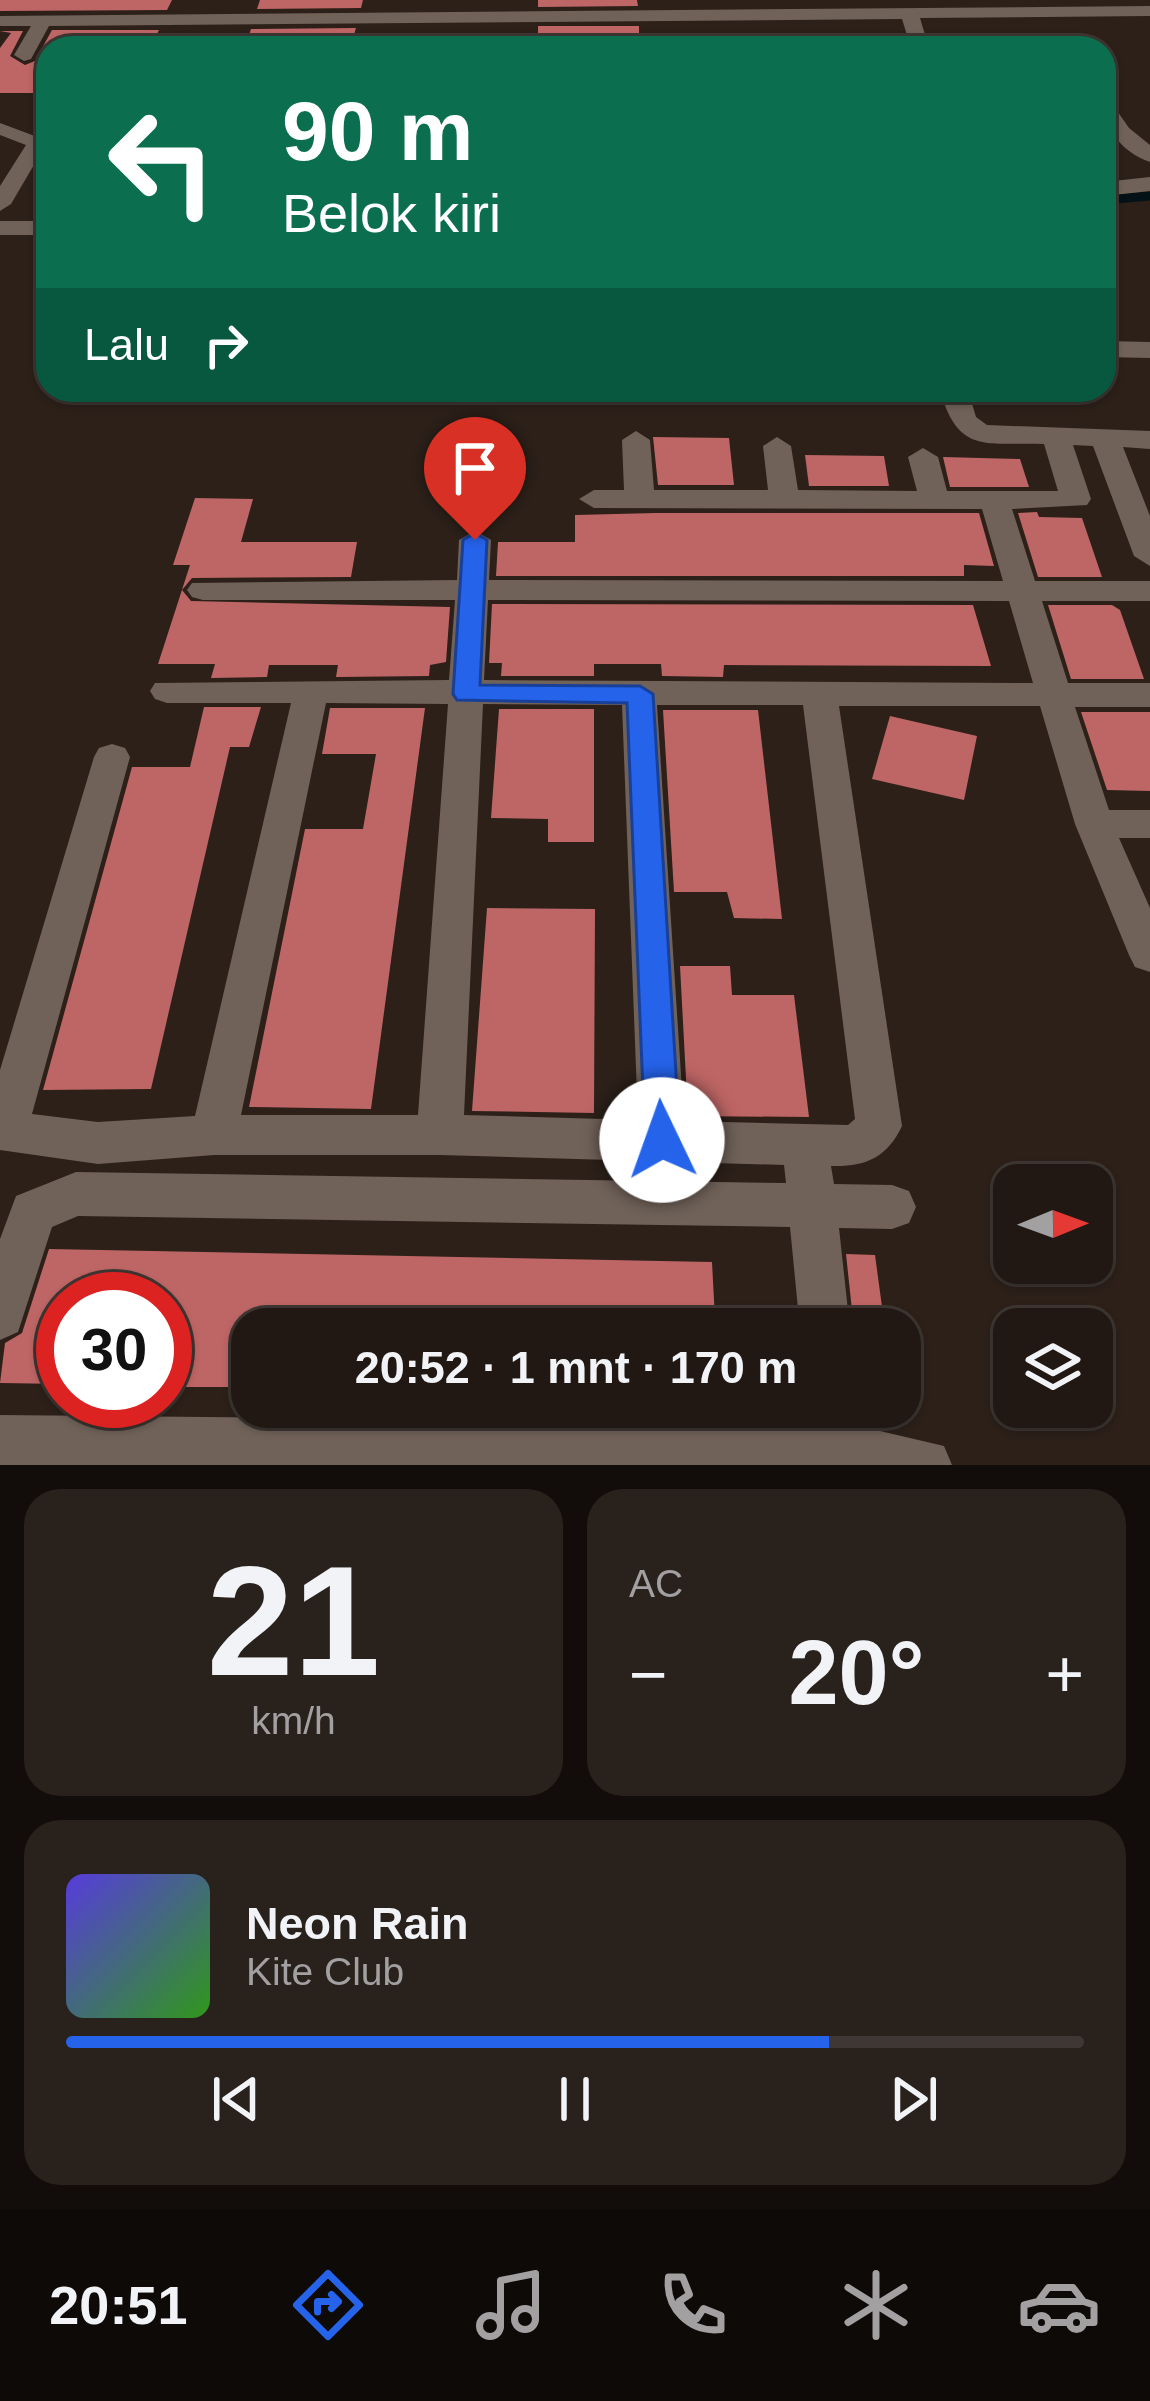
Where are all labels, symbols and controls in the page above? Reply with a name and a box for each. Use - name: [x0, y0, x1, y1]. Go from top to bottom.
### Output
- icon: left: [84, 84, 240, 240]
- text: 90 m: [282, 84, 473, 178]
- text: Belok kiri: [282, 183, 501, 243]
- icon: right: [193, 312, 259, 378]
- text: Lalu: [84, 319, 169, 370]
- pin: [424, 417, 526, 540]
- icon: arrive: [442, 435, 508, 501]
- position arrow: [599, 1077, 725, 1203]
- north arrow: [993, 1164, 1113, 1284]
- map controls: [993, 1164, 1113, 1428]
- speed limit sign: 30: [36, 1272, 192, 1428]
- button: layers: [993, 1308, 1113, 1428]
- text: 20:52 · 1 mnt · 170 m: [355, 1342, 797, 1393]
- text: 21: [207, 1534, 380, 1708]
- text: AC: [629, 1562, 683, 1605]
- text: 20°: [788, 1623, 925, 1723]
- text: −: [629, 1637, 668, 1711]
- text: +: [1045, 1637, 1084, 1711]
- text: km/h: [251, 1699, 336, 1742]
- text: Neon Rain: [246, 1898, 469, 1949]
- text: Kite Club: [246, 1950, 404, 1993]
- icon: previous: [203, 2066, 269, 2132]
- icon: pause: [542, 2066, 608, 2132]
- icon: next: [881, 2066, 947, 2132]
- icon: directions: [286, 2263, 370, 2347]
- icon: music: [469, 2263, 553, 2347]
- icon: phone: [651, 2263, 735, 2347]
- icon: climate: [834, 2263, 918, 2347]
- icon: car: [1017, 2263, 1101, 2347]
- text: 20:51: [49, 2275, 187, 2335]

